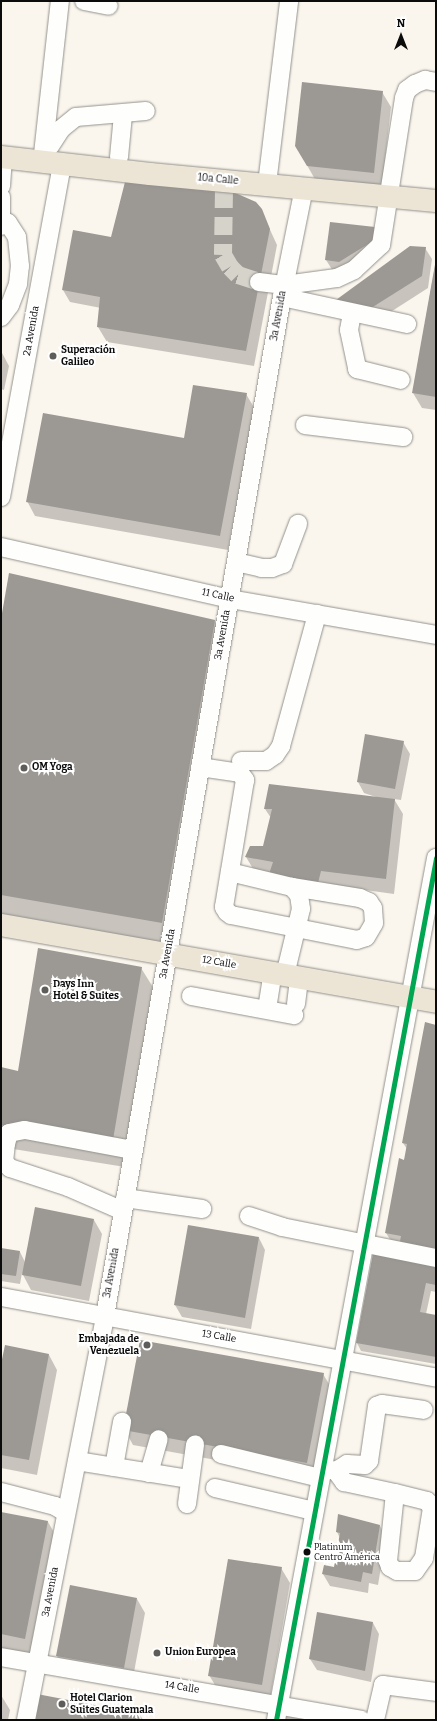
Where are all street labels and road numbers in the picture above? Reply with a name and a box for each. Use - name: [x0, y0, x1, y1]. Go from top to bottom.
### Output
- street label: 10a Calle: [197, 172, 239, 188]
- street label: 3a Avenida: [269, 290, 289, 342]
- street label: 2a Avenida: [22, 305, 42, 357]
- street label: 11 Calle: [201, 587, 235, 605]
- street label: 3a Avenida: [213, 609, 233, 661]
- street label: 3a Avenida: [158, 928, 178, 980]
- street label: 12 Calle: [201, 954, 237, 972]
- street label: 3a Avenida: [102, 1247, 122, 1299]
- street label: 13 Calle: [201, 1328, 237, 1346]
- street label: 3a Avenida: [40, 1566, 62, 1618]
- street label: 14 Calle: [164, 1679, 200, 1697]

